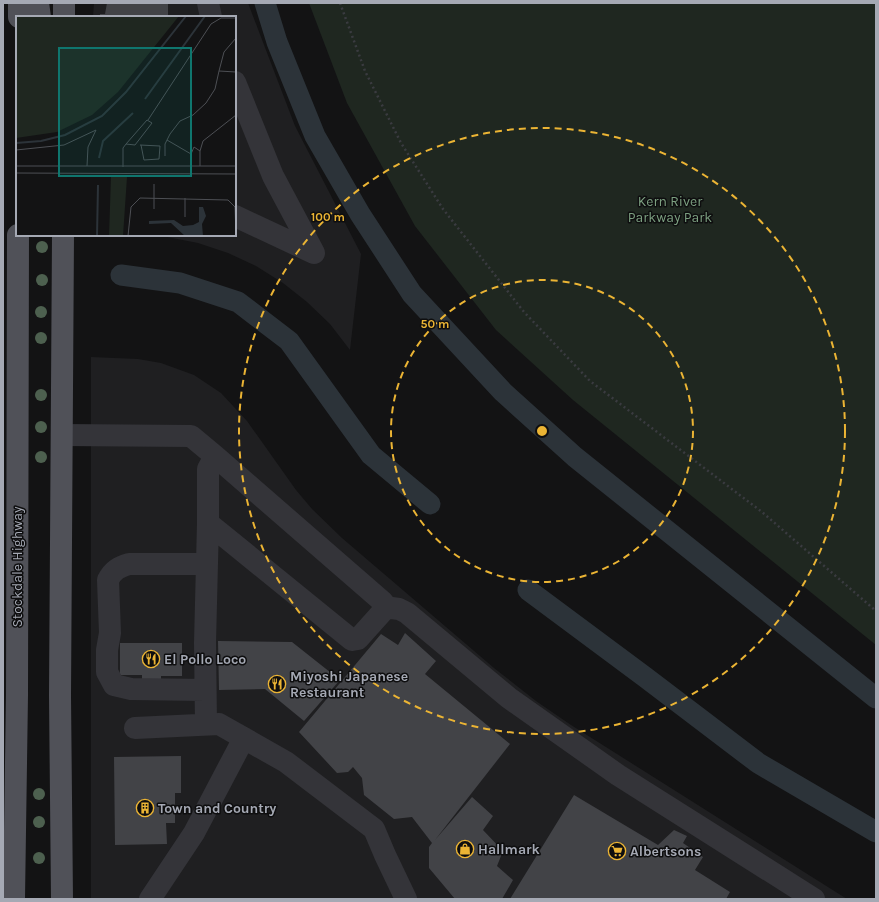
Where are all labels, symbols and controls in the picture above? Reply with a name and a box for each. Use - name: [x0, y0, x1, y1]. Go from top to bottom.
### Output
- inset map: [16, 16, 236, 236]
- park label: Kern River Parkway Park: [628, 193, 712, 226]
- text: 100 m: [311, 210, 345, 224]
- text: 50 m: [421, 317, 450, 331]
- centre of rings: [535, 424, 549, 438]
- street label: Stockdale Highway: [9, 506, 26, 628]
- restaurant icon: El Pollo Loco: [141, 649, 161, 669]
- place label: El Pollo Loco: [164, 651, 246, 668]
- place label: Miyoshi Japanese Restaurant: [290, 668, 408, 701]
- restaurant icon: Miyoshi Japanese Restaurant: [267, 674, 287, 694]
- building icon: Town and Country: [135, 798, 155, 818]
- place label: Town and Country: [158, 800, 276, 817]
- shop icon: Hallmark: [455, 839, 475, 859]
- place label: Hallmark: [478, 841, 541, 858]
- supermarket icon: Albertsons: [607, 841, 627, 861]
- place label: Albertsons: [630, 843, 701, 860]

